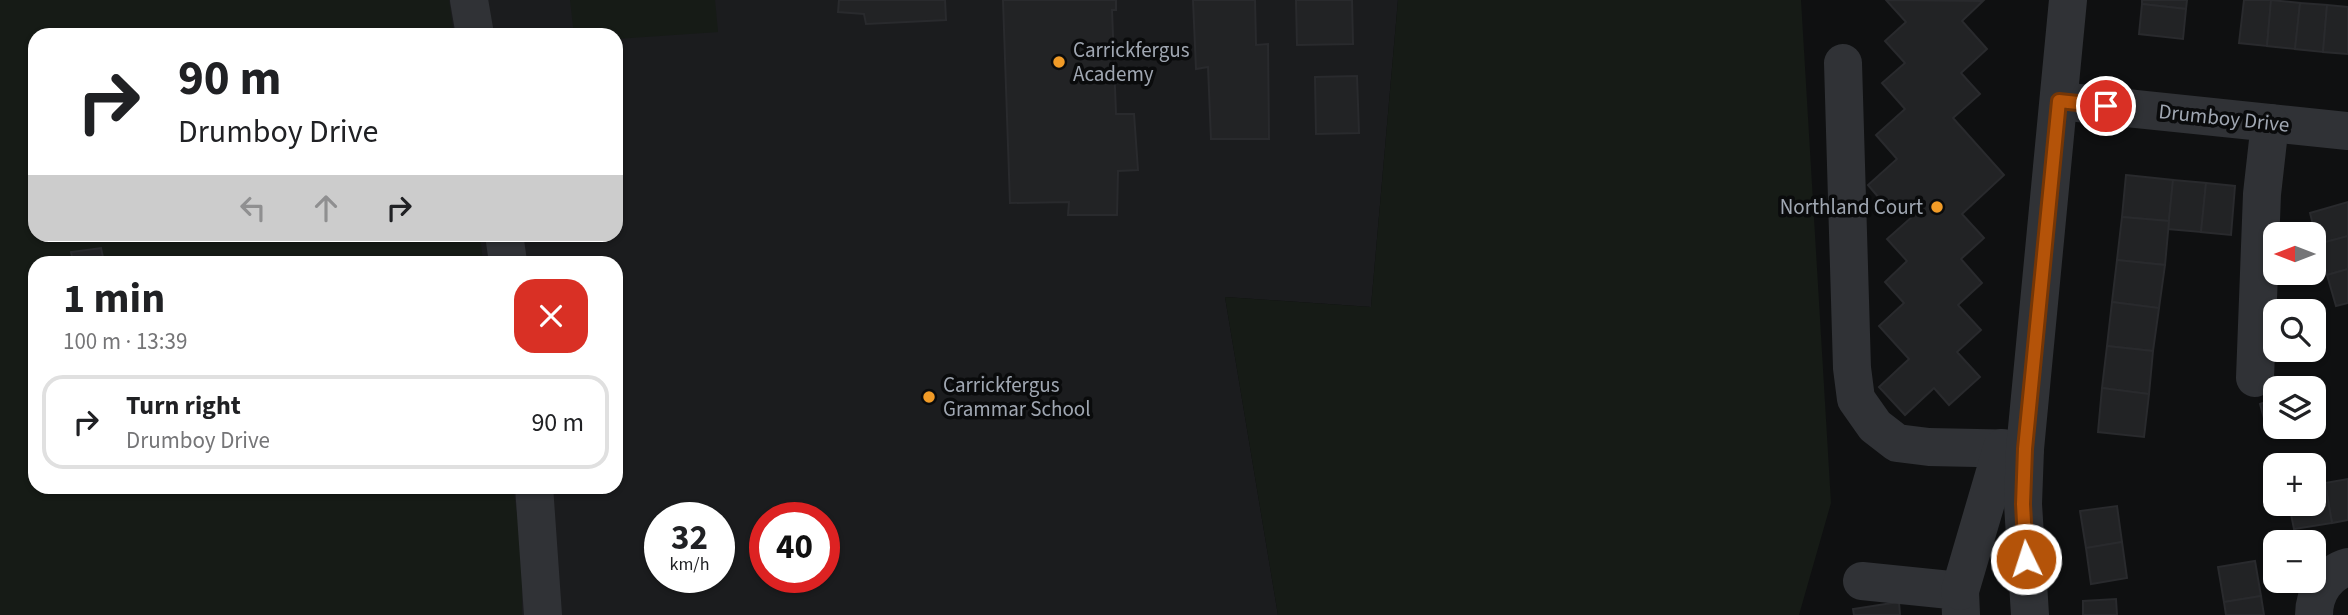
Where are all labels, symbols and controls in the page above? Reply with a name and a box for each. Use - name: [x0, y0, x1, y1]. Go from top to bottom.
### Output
- place label: Carrickfergus Academy: [1073, 35, 1190, 89]
- text: 90 m: [178, 44, 282, 114]
- marker: Carrickfergus Academy: [1051, 54, 1067, 70]
- icon: right: [63, 56, 154, 147]
- pin: [2076, 76, 2136, 136]
- icon: arrive: [2087, 87, 2125, 125]
- street label: Drumboy Drive: [2157, 96, 2291, 140]
- text: Drumboy Drive: [178, 109, 378, 155]
- icon: left: [234, 189, 272, 227]
- icon: ahead: [307, 189, 345, 227]
- icon: right: [380, 189, 418, 227]
- place label: Northland Court: [1780, 192, 1923, 222]
- marker: Northland Court: [1929, 199, 1945, 215]
- north arrow: [2263, 222, 2326, 285]
- map controls: [2263, 222, 2326, 593]
- text: 1 min: [63, 269, 165, 329]
- button: close: [514, 279, 588, 353]
- button: search: [2263, 299, 2326, 362]
- text: 100 m · 13:39: [63, 325, 187, 358]
- place label: Carrickfergus Grammar School: [943, 370, 1091, 424]
- button: layers: [2263, 376, 2326, 439]
- text: Turn right: [126, 387, 241, 424]
- marker: Carrickfergus Grammar School: [921, 389, 937, 405]
- icon: right: [67, 403, 105, 441]
- text: 90 m: [531, 404, 584, 441]
- text: Drumboy Drive: [126, 424, 270, 457]
- button: +: [2263, 453, 2326, 516]
- speed limit sign: 40: [749, 502, 840, 593]
- text: 32: [671, 513, 708, 563]
- position arrow: [1989, 522, 2063, 596]
- button: −: [2263, 530, 2326, 593]
- text: km/h: [670, 552, 709, 577]

